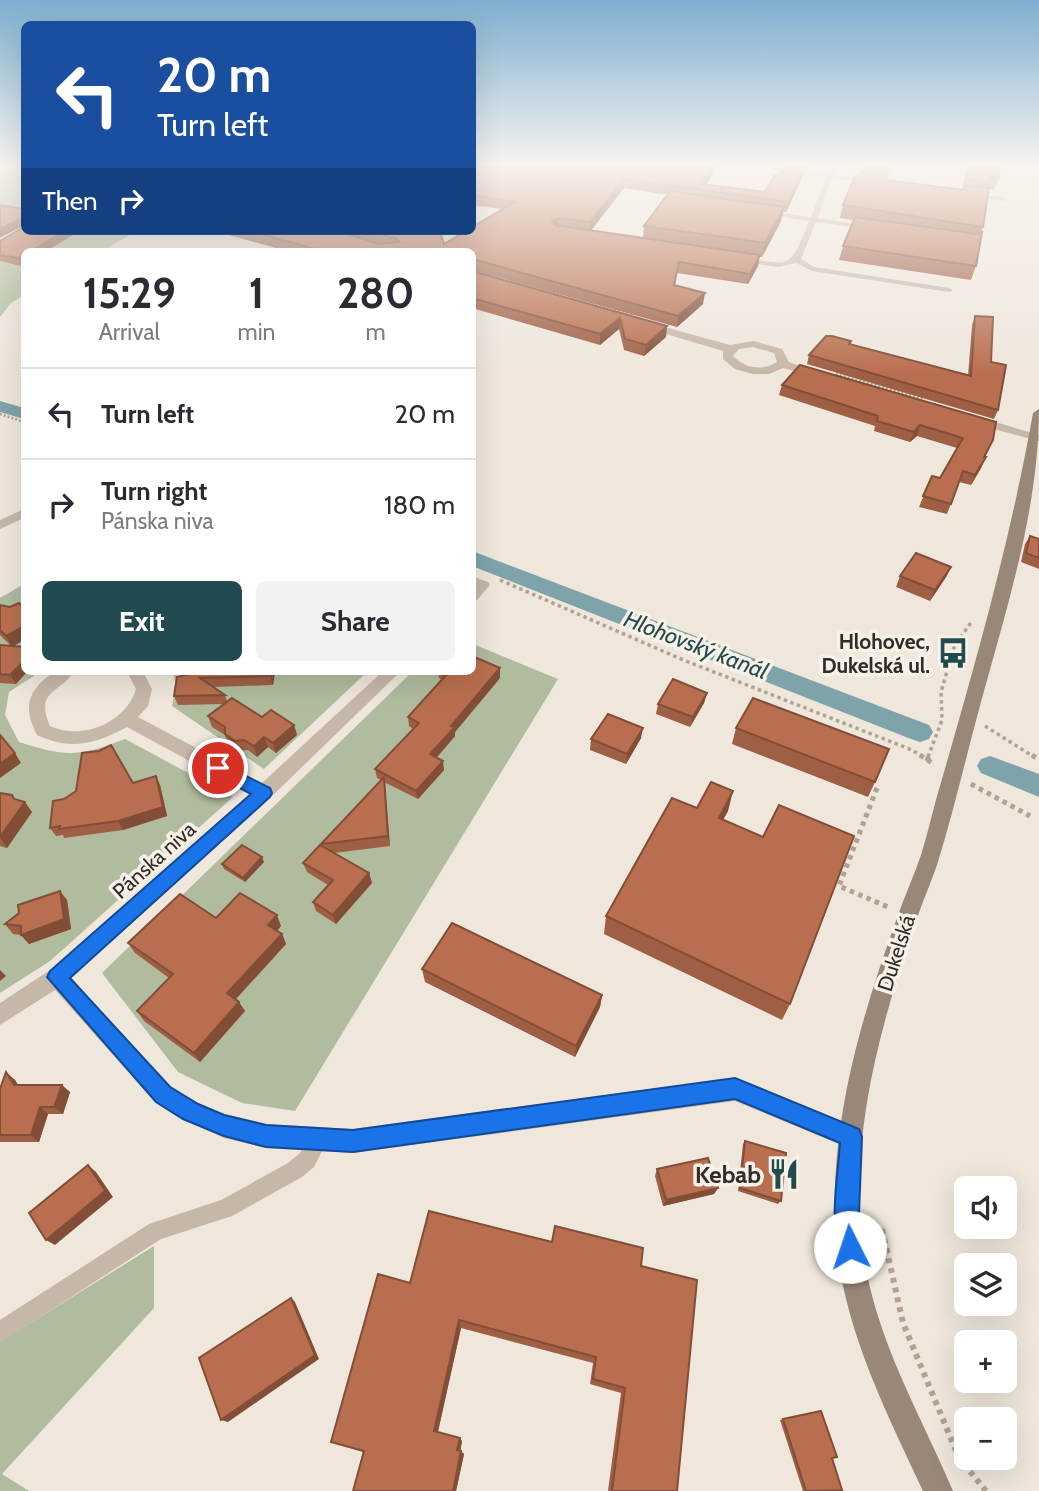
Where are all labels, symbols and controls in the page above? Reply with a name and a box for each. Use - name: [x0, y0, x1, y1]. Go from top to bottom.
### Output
- text: 20 m: [157, 45, 271, 104]
- icon: left: [42, 49, 133, 140]
- text: Turn left: [157, 105, 268, 144]
- icon: right: [112, 182, 150, 220]
- text: Then: [42, 185, 98, 217]
- text: 15:29: [83, 267, 176, 319]
- text: 1: [249, 267, 264, 319]
- text: 280: [337, 267, 414, 319]
- text: Arrival: [99, 318, 160, 346]
- text: min: [238, 318, 275, 346]
- text: m: [366, 318, 386, 346]
- icon: left: [42, 395, 80, 433]
- text: Turn left: [101, 398, 194, 430]
- text: 20 m: [395, 398, 455, 430]
- text: Turn right: [101, 475, 207, 507]
- icon: right: [42, 486, 80, 524]
- text: 180 m: [384, 489, 455, 521]
- text: Pánska niva: [101, 507, 214, 535]
- button: Exit: [42, 581, 242, 661]
- button: Share: [256, 581, 455, 661]
- water label: Hlohovský kanál: [620, 605, 772, 686]
- place label: Hlohovec, Dukelská ul.: [821, 629, 930, 678]
- bus stop icon: Hlohovec, Dukelská ul.: [936, 636, 970, 670]
- pin: [188, 738, 248, 798]
- icon: arrive: [199, 749, 237, 787]
- street label: Pánska niva: [107, 816, 201, 904]
- street label: Dukelská: [872, 912, 920, 994]
- restaurant icon: Kebab: [767, 1157, 801, 1191]
- place label: Kebab: [695, 1160, 761, 1189]
- map controls: [954, 1176, 1017, 1470]
- button: sound: [954, 1176, 1017, 1239]
- position arrow: [813, 1210, 887, 1284]
- button: layers: [954, 1253, 1017, 1316]
- button: +: [954, 1330, 1017, 1393]
- button: −: [954, 1407, 1017, 1470]

